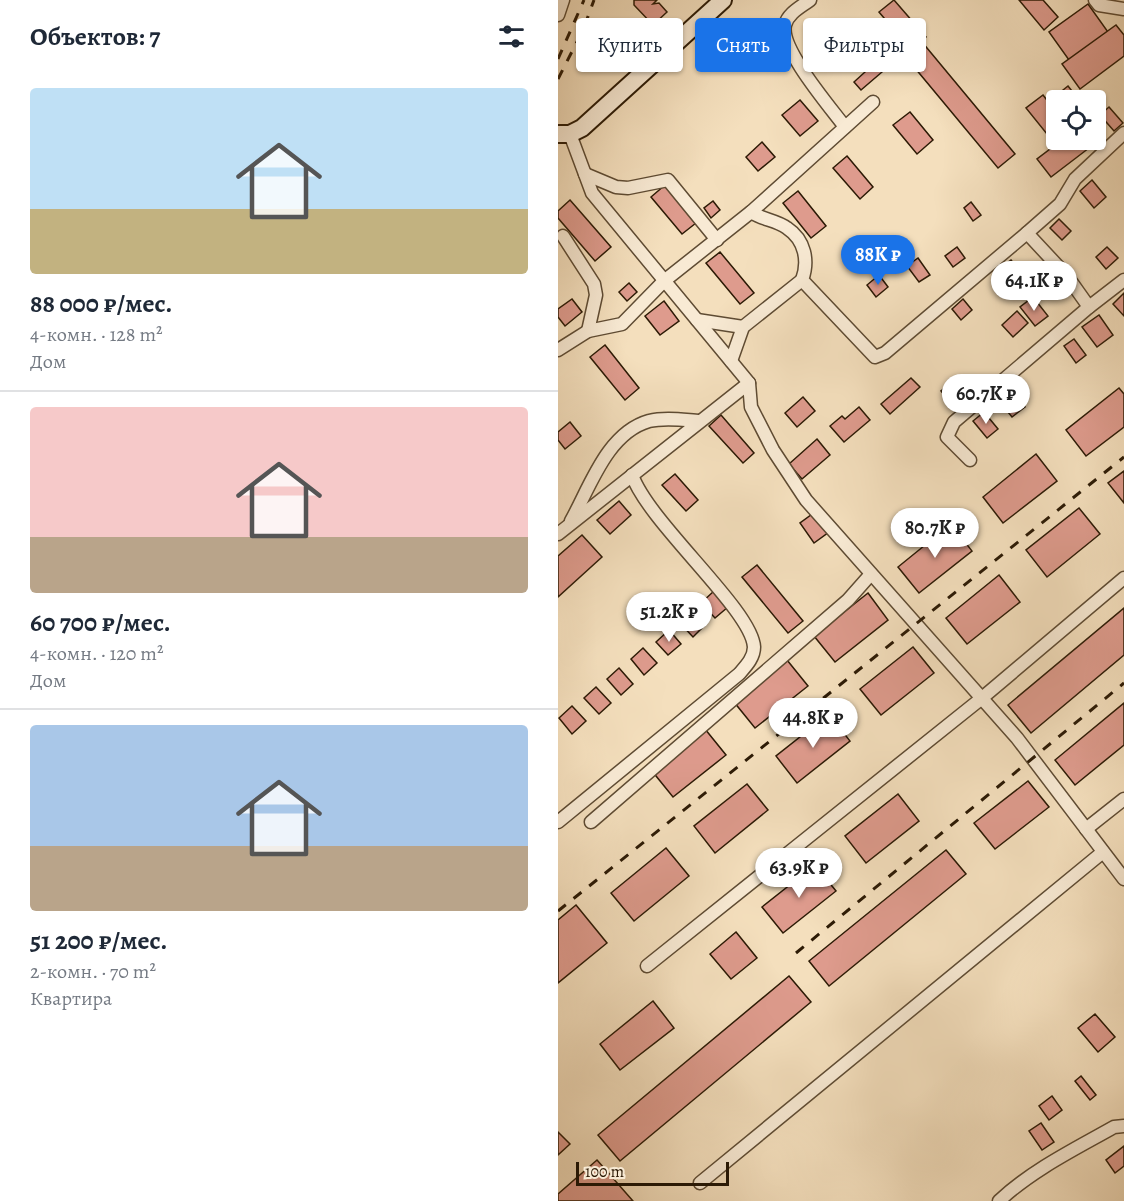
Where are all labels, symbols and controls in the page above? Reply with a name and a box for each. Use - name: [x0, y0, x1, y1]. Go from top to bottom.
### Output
- chip: Купить: [576, 18, 683, 72]
- chip: Снять: [695, 18, 791, 72]
- chip: Фильтры: [803, 18, 926, 72]
- text: Объектов: 7: [30, 19, 160, 54]
- icon: filters: [495, 20, 528, 53]
- map controls: [1046, 90, 1106, 150]
- button: locate: [1046, 90, 1106, 150]
- icon: home: [225, 127, 333, 235]
- pin: 88K ₽: [836, 235, 920, 286]
- text: 88K ₽: [855, 241, 901, 268]
- pin: 64.1K ₽: [979, 261, 1089, 312]
- text: 64.1K ₽: [1005, 267, 1063, 294]
- text: 88 000 ₽/мес.: [30, 286, 172, 321]
- text: 4-комн. · 128 m²: [30, 321, 163, 348]
- text: Дом: [30, 348, 66, 375]
- pin: 60.7K ₽: [931, 374, 1041, 425]
- text: 60.7K ₽: [956, 380, 1016, 407]
- icon: home: [225, 446, 333, 554]
- pin: 80.7K ₽: [880, 508, 990, 559]
- text: 80.7K ₽: [905, 514, 965, 541]
- pin: 51.2K ₽: [614, 592, 724, 643]
- text: 51.2K ₽: [640, 598, 698, 625]
- text: 60 700 ₽/мес.: [30, 605, 171, 640]
- text: 4-комн. · 120 m²: [30, 640, 164, 667]
- text: Дом: [30, 667, 66, 694]
- pin: 44.8K ₽: [758, 698, 868, 749]
- text: 44.8K ₽: [783, 704, 843, 731]
- icon: home: [225, 764, 333, 872]
- pin: 63.9K ₽: [744, 848, 854, 899]
- text: 63.9K ₽: [769, 854, 829, 881]
- text: 51 200 ₽/мес.: [30, 923, 167, 958]
- text: 2-комн. · 70 m²: [30, 958, 156, 985]
- text: Квартира: [30, 985, 112, 1012]
- scale bar: [576, 1159, 729, 1186]
- text: 100 m: [585, 1161, 624, 1183]

